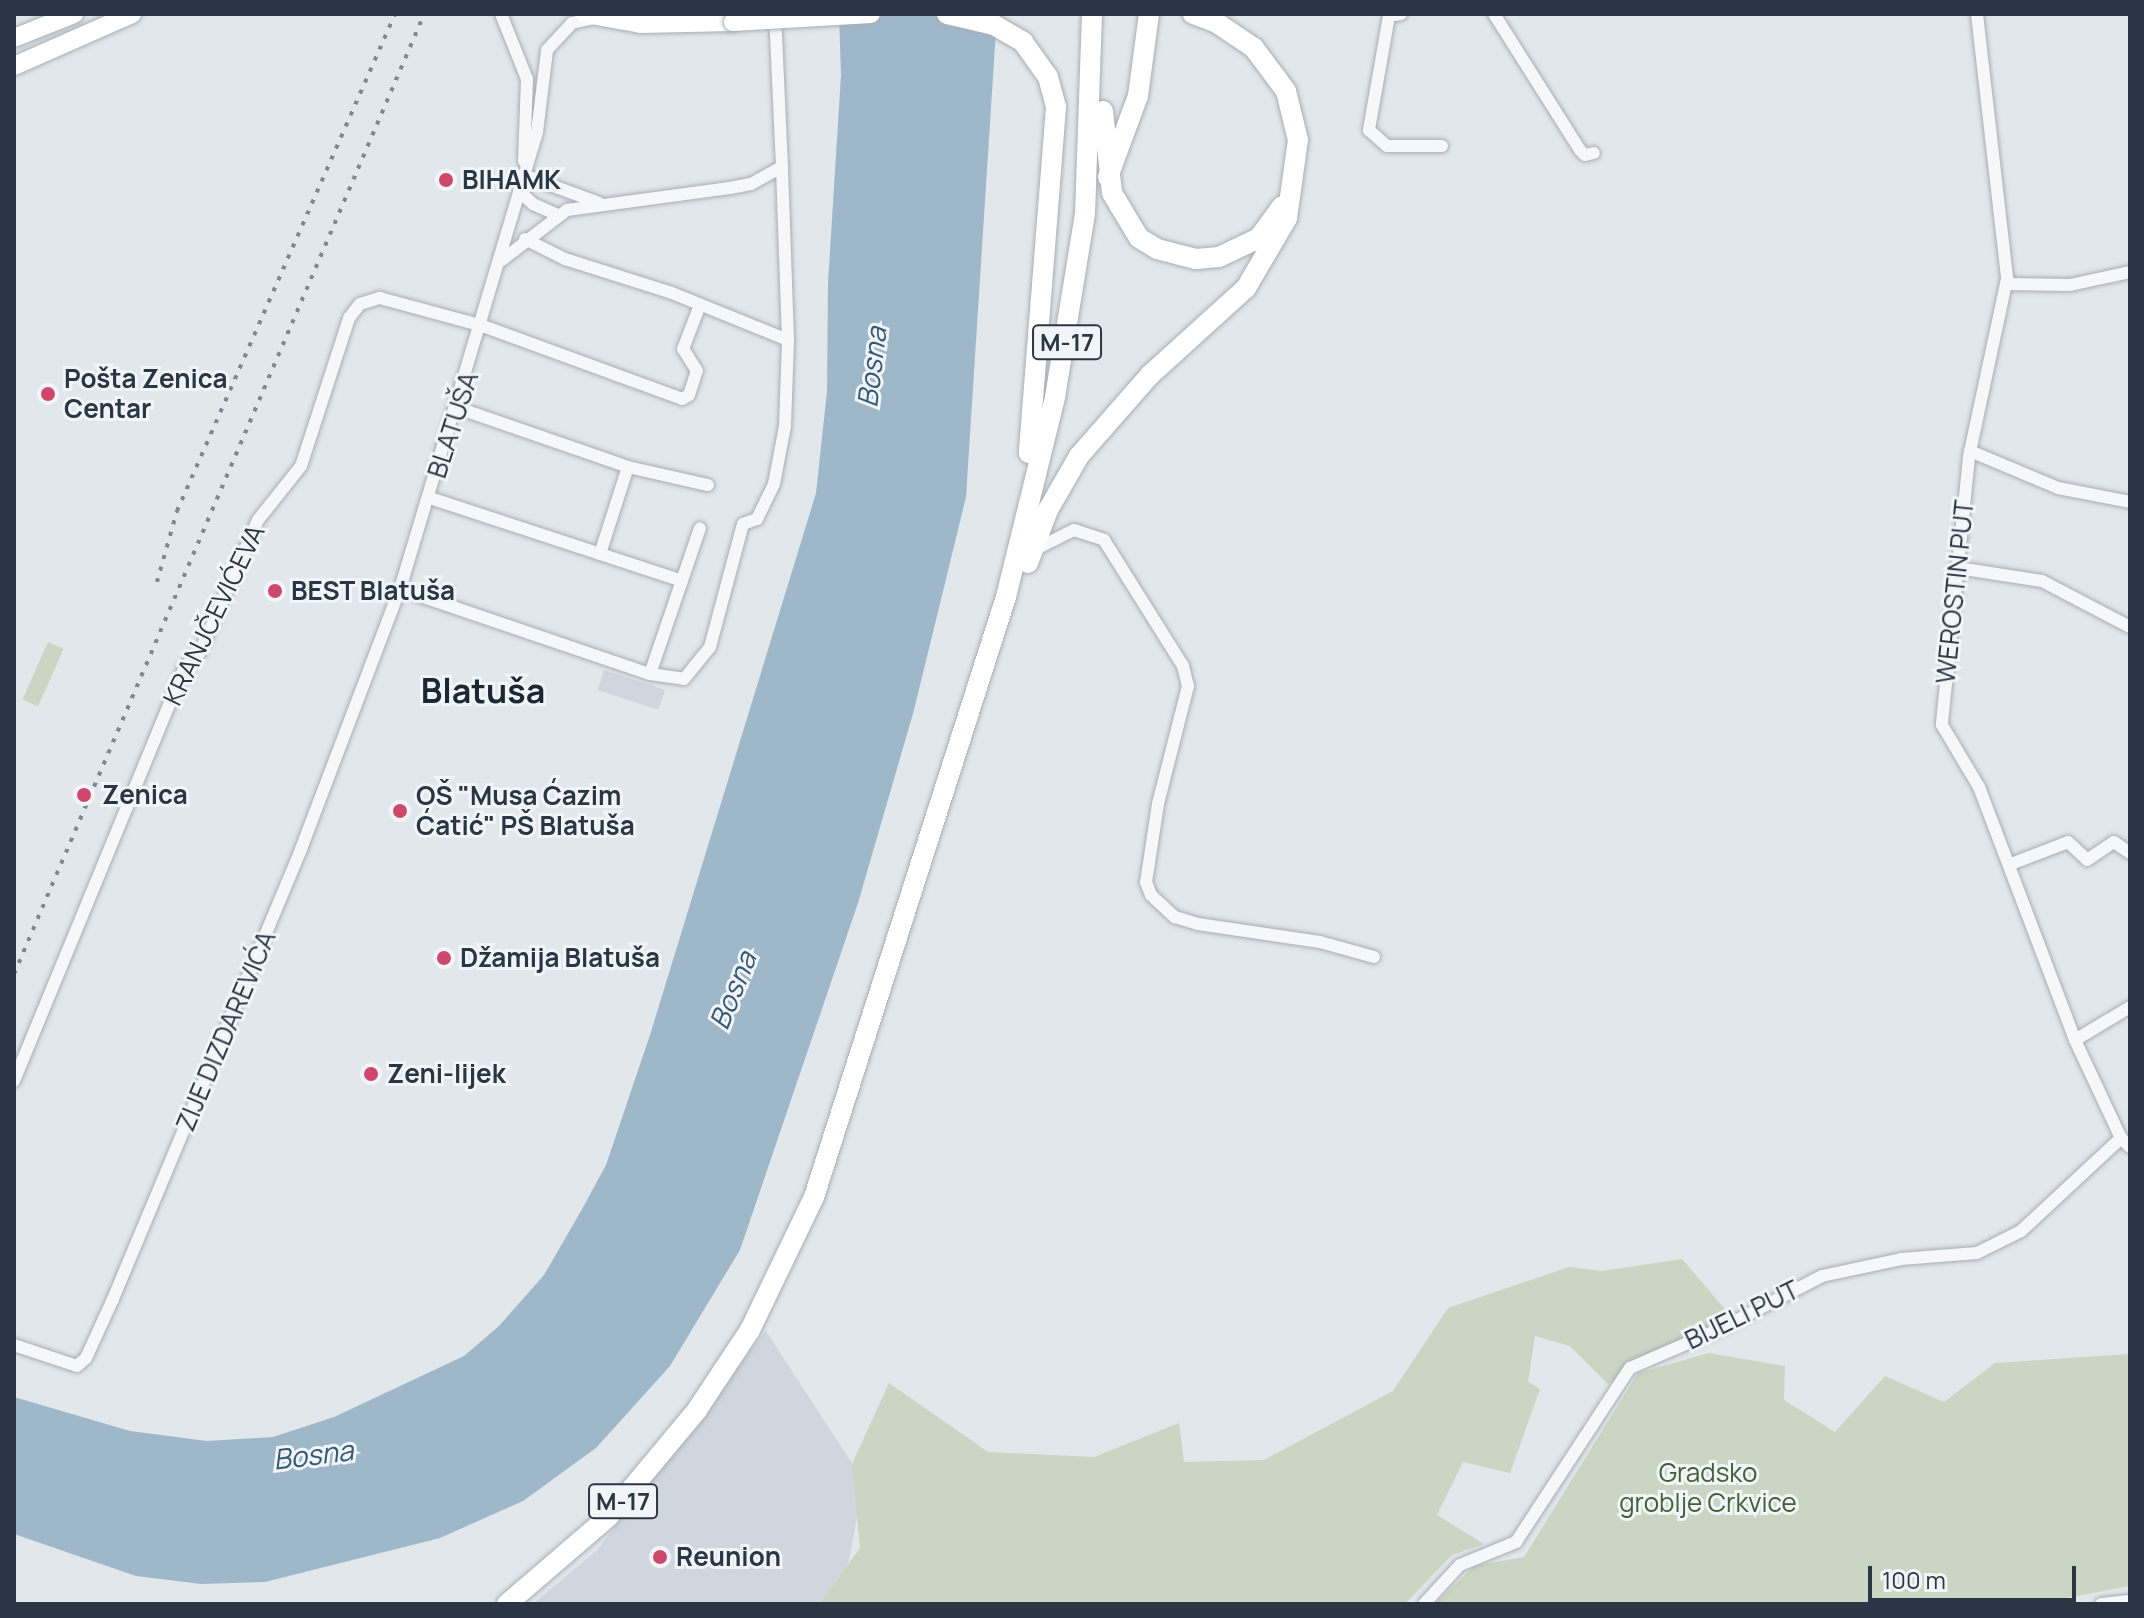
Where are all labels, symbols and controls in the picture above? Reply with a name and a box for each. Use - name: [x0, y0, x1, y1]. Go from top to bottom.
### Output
- place label: BIHAMK: [462, 164, 561, 196]
- marker: BIHAMK: [437, 171, 455, 189]
- road number: M-17: [1031, 322, 1103, 362]
- water label: Bosna: [849, 325, 893, 409]
- place label: Pošta Zenica Centar: [64, 363, 227, 424]
- street label: BLATUŠA: [421, 368, 485, 482]
- marker: Pošta Zenica Centar: [39, 385, 57, 403]
- street label: WEROSTIN PUT: [1930, 499, 1980, 685]
- street label: KRANJČEVIĆEVA: [157, 520, 271, 710]
- place label: BEST Blatuša: [291, 575, 456, 607]
- marker: BEST Blatuša: [266, 582, 284, 600]
- district label: Blatuša: [421, 671, 545, 711]
- place label: Zenica: [102, 779, 188, 811]
- place label: OŠ "Musa Ćazim Ćatić" PŠ Blatuša: [416, 780, 635, 842]
- marker: Zenica: [73, 784, 95, 806]
- marker: OŠ "Musa Ćazim Ćatić" PŠ Blatuša: [391, 802, 409, 820]
- street label: ZIJE DIZDAREVIĆA: [170, 926, 282, 1136]
- place label: Džamija Blatuša: [460, 942, 660, 974]
- water label: Bosna: [701, 946, 763, 1034]
- marker: Džamija Blatuša: [435, 949, 453, 967]
- place label: Zeni-lijek: [387, 1058, 506, 1090]
- marker: Zeni-lijek: [362, 1065, 380, 1083]
- street label: BIJELI PUT: [1680, 1274, 1804, 1356]
- water label: Bosna: [271, 1432, 355, 1476]
- park label: Gradsko groblje Crkvice: [1619, 1457, 1797, 1518]
- road number: M-17: [587, 1481, 659, 1521]
- place label: Reunion: [676, 1541, 781, 1573]
- marker: Reunion: [651, 1548, 669, 1566]
- scale bar: [1872, 1550, 2080, 1600]
- text: 100 m: [1882, 1563, 1946, 1596]

